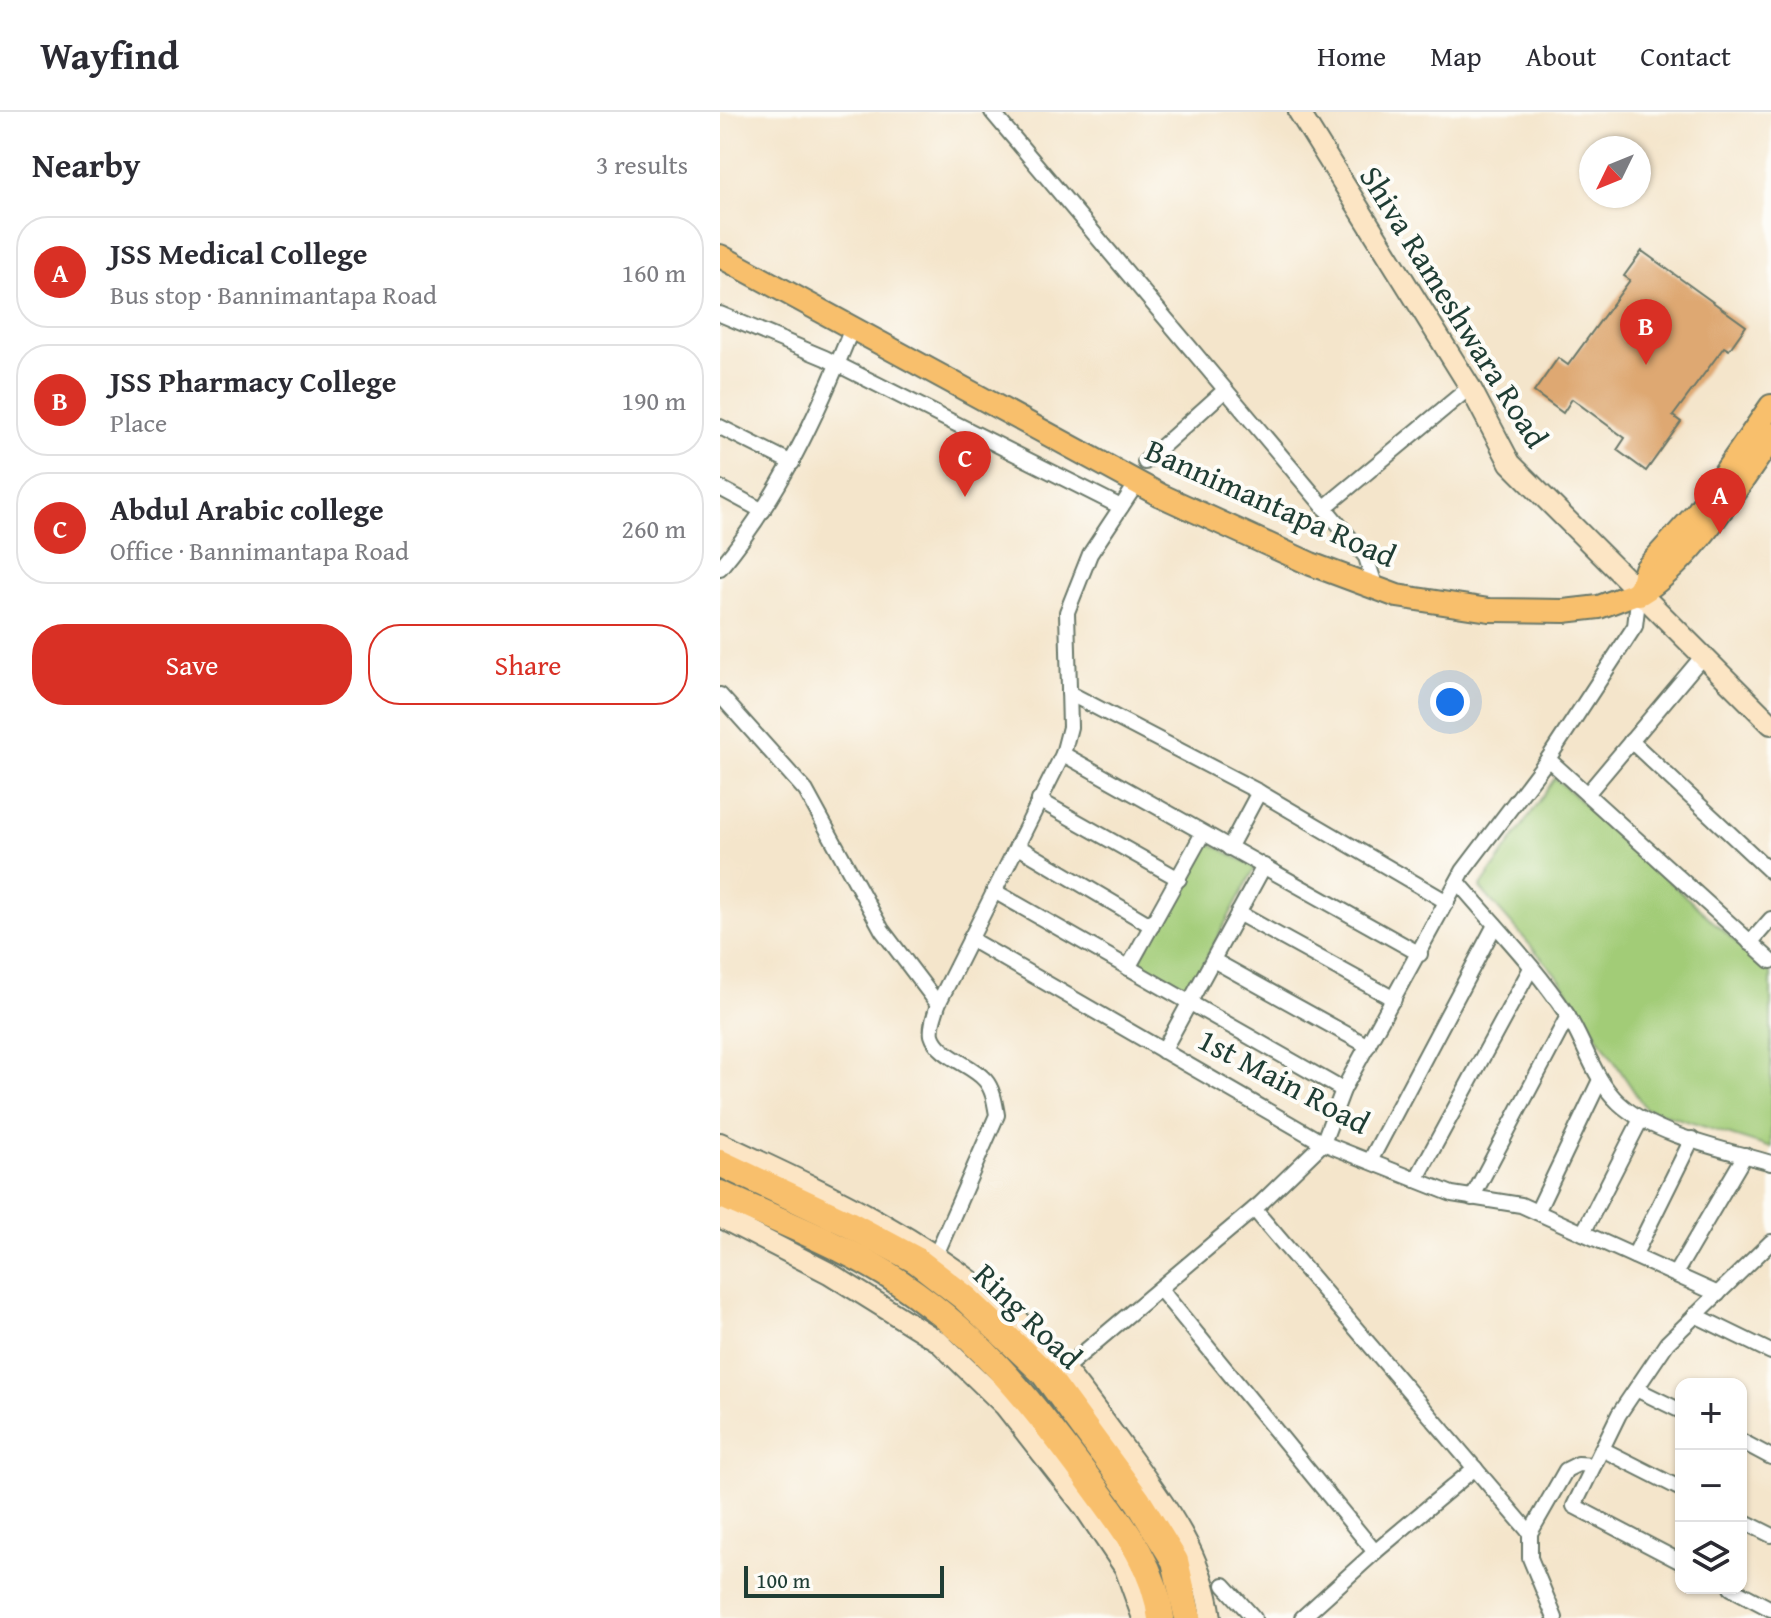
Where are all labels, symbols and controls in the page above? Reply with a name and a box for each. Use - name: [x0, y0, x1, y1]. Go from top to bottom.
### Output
- text: Wayfind: [40, 27, 179, 83]
- text: Home: [1317, 35, 1386, 76]
- text: Map: [1430, 35, 1482, 76]
- text: About: [1526, 35, 1596, 76]
- text: Contact: [1640, 35, 1731, 76]
- north arrow: [1579, 136, 1651, 208]
- text: Nearby: [32, 140, 141, 189]
- text: 3 results: [596, 145, 688, 184]
- street label: Shiva Rameshwara Road: [1348, 157, 1560, 457]
- text: JSS Medical College: [110, 231, 367, 275]
- text: A: [52, 253, 68, 292]
- text: 160 m: [621, 253, 686, 292]
- text: Bus stop · Bannimantapa Road: [110, 275, 437, 314]
- pin: B: [1620, 299, 1672, 365]
- text: JSS Pharmacy College: [110, 359, 397, 403]
- text: B: [52, 381, 68, 420]
- text: 190 m: [621, 381, 686, 420]
- text: Place: [110, 403, 167, 442]
- street label: Bannimantapa Road: [1138, 426, 1404, 579]
- pin: C: [939, 431, 991, 497]
- pin: A: [1694, 468, 1746, 534]
- text: Abdul Arabic college: [110, 487, 384, 531]
- text: C: [53, 509, 67, 548]
- text: 260 m: [621, 509, 686, 548]
- text: Office · Bannimantapa Road: [110, 531, 409, 570]
- button: Save: [32, 624, 352, 705]
- button: Share: [368, 624, 688, 705]
- your location: [1430, 682, 1470, 722]
- street label: 1st Main Road: [1190, 1015, 1379, 1146]
- street label: Ring Road: [963, 1252, 1093, 1380]
- map controls: [1675, 1378, 1747, 1594]
- button: +: [1675, 1378, 1747, 1450]
- button: −: [1675, 1450, 1747, 1522]
- button: layers: [1675, 1522, 1747, 1594]
- scale bar: [744, 1562, 944, 1598]
- text: 100 m: [756, 1564, 811, 1596]

